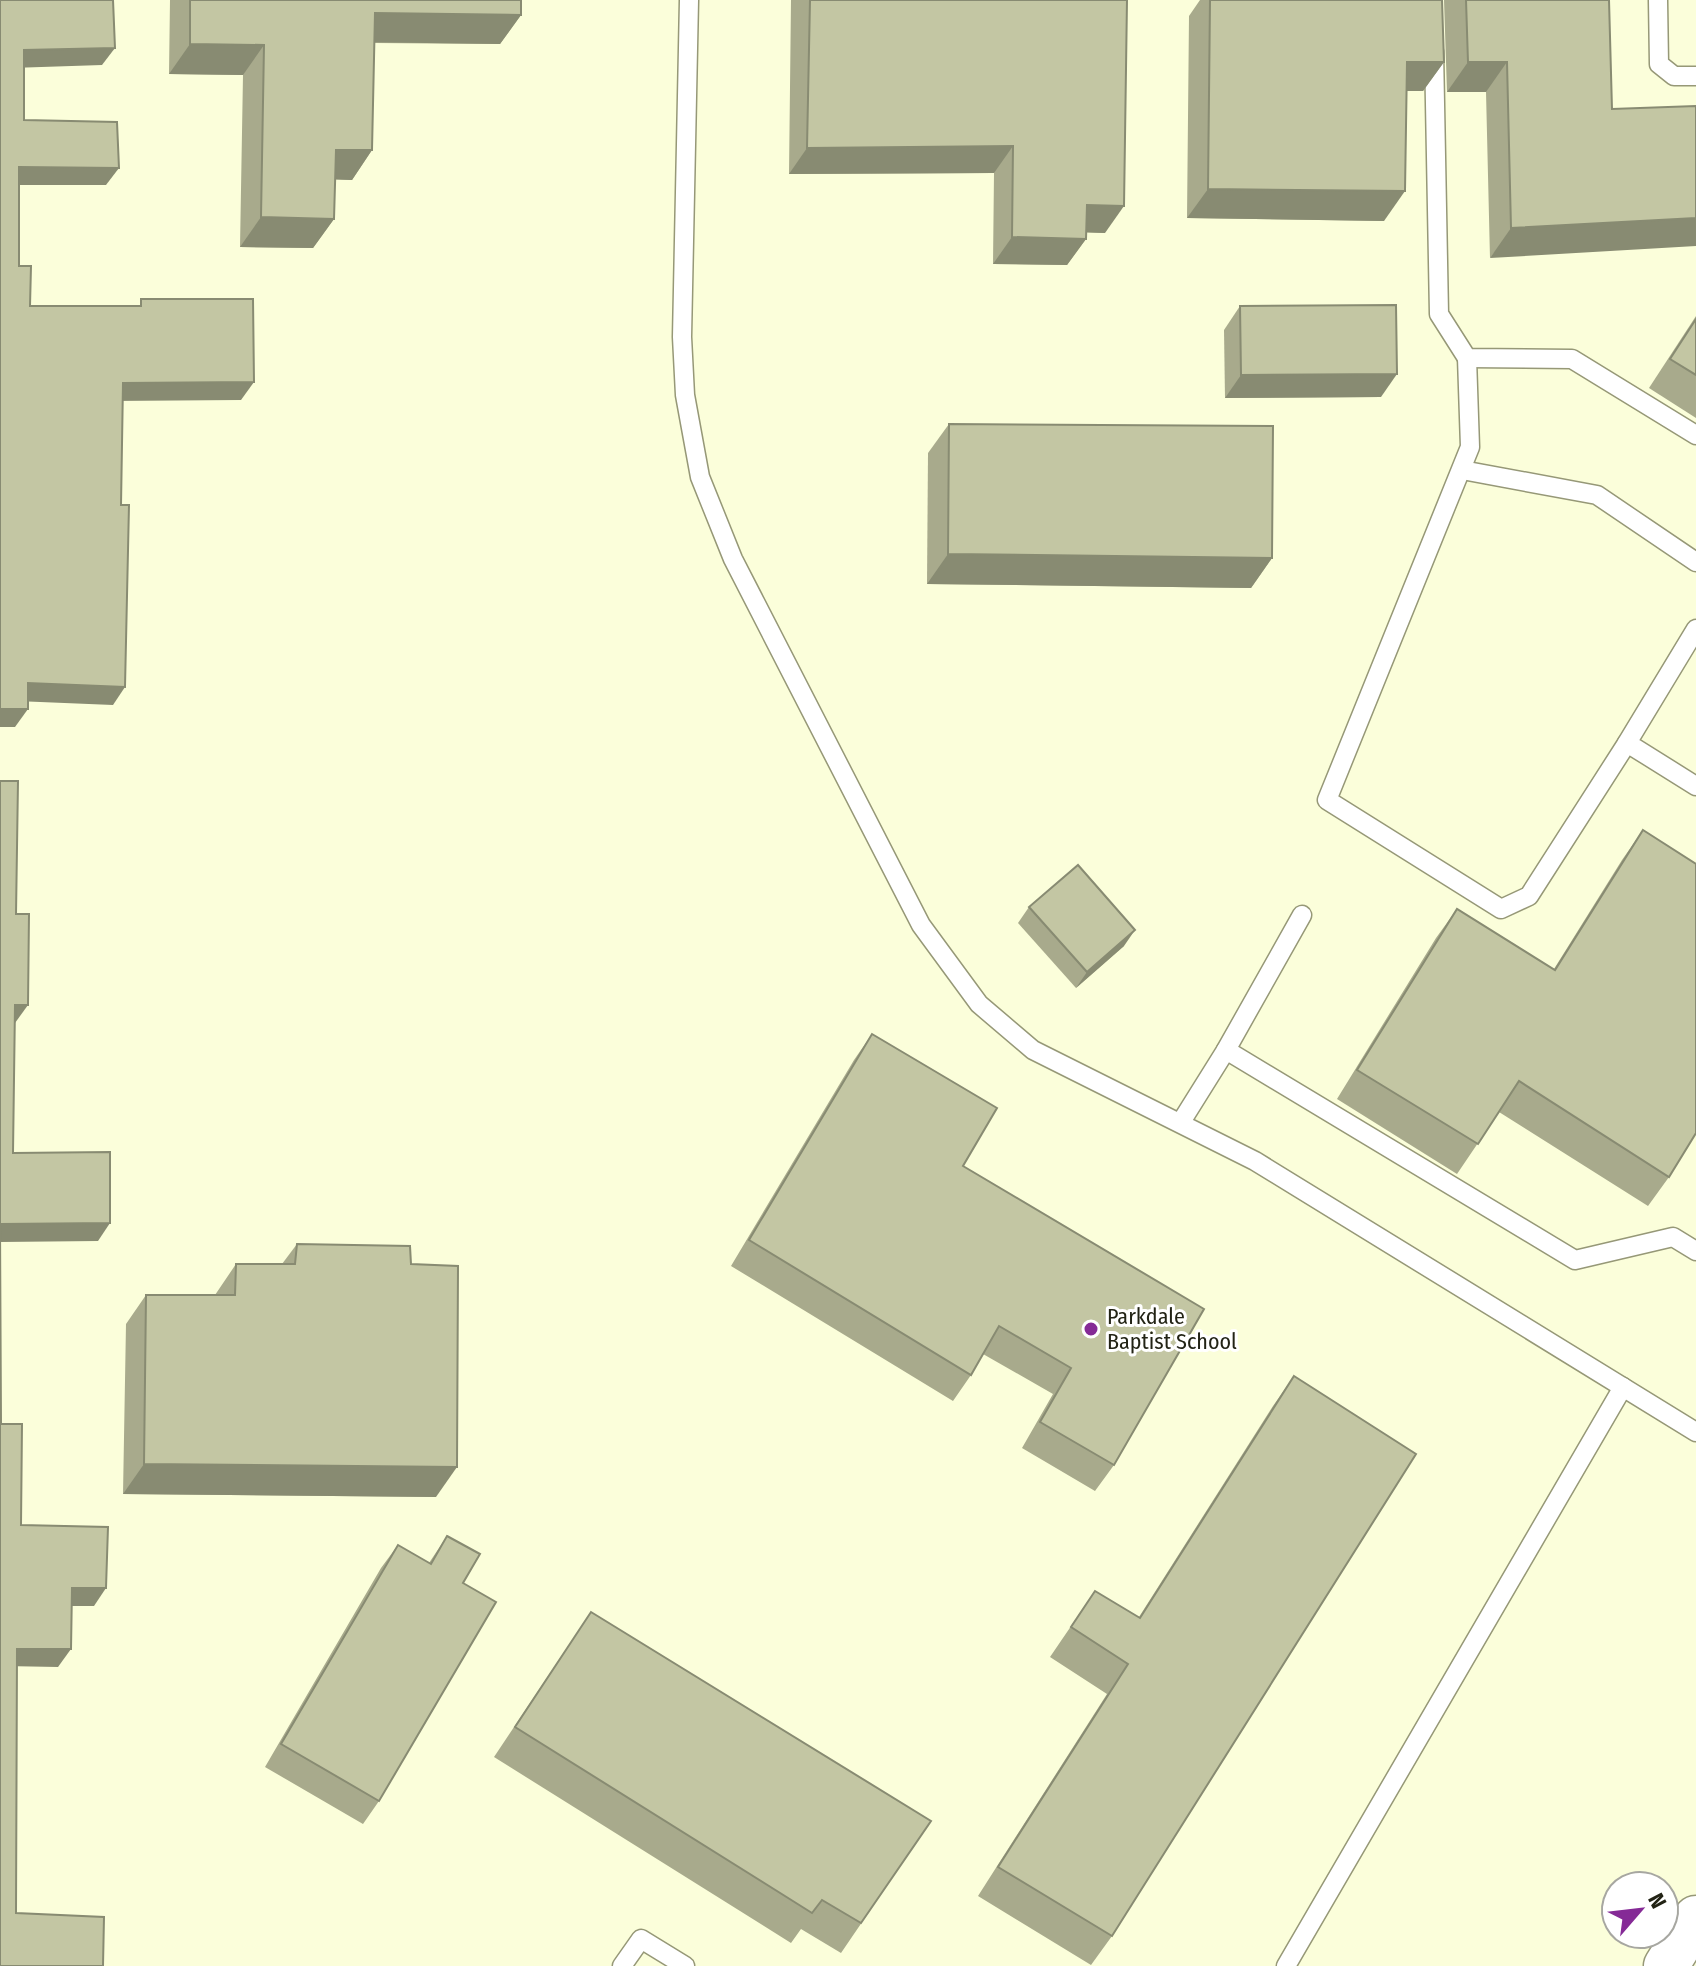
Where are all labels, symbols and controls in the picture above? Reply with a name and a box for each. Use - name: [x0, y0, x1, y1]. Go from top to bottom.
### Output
- place label: Parkdale Baptist School: [1107, 1303, 1237, 1355]
- marker: Parkdale Baptist School: [1082, 1320, 1100, 1338]
- north arrow: [1600, 1870, 1680, 1950]
- text: N: [1642, 1889, 1672, 1913]

